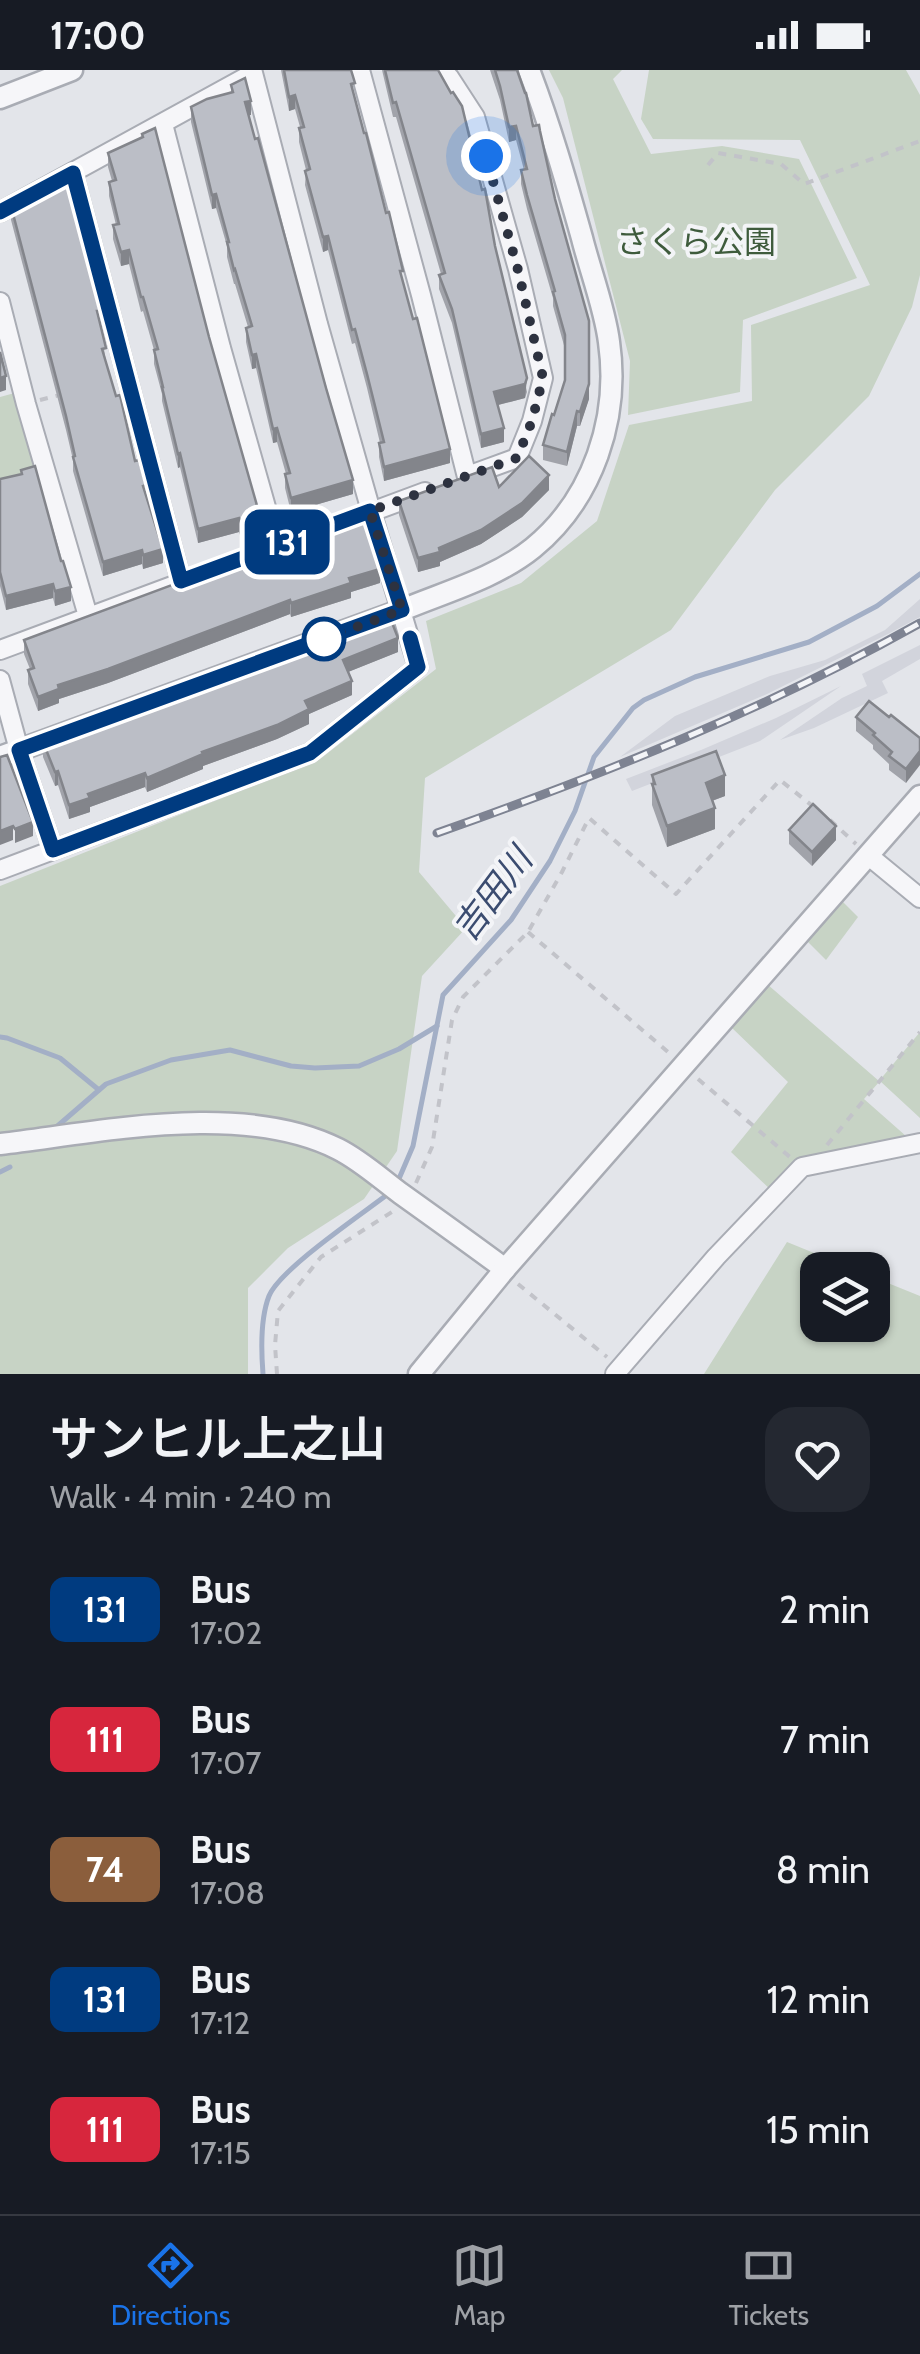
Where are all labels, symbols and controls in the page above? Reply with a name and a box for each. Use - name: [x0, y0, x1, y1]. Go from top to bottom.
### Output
- text: 17:00: [50, 12, 146, 59]
- your location: [461, 131, 511, 181]
- park label: さくら公園: [616, 222, 776, 261]
- line badge: 131: [230, 510, 344, 574]
- text: 131: [265, 521, 309, 564]
- unlabelled marker: [303, 618, 345, 660]
- water label: 吉田川: [443, 836, 543, 949]
- map controls: [800, 1252, 890, 1342]
- button: layers: [800, 1252, 890, 1342]
- button: heart: [765, 1407, 870, 1512]
- text: サンヒル上之山: [50, 1410, 386, 1468]
- text: Walk · 4 min · 240 m: [50, 1477, 332, 1516]
- text: Bus: [190, 1566, 251, 1613]
- text: 2 min: [779, 1586, 870, 1633]
- text: 131: [83, 1588, 127, 1631]
- text: 17:02: [190, 1613, 262, 1652]
- text: Bus: [190, 1696, 251, 1743]
- text: 7 min: [780, 1716, 870, 1763]
- text: 111: [86, 1718, 124, 1761]
- text: 17:07: [190, 1743, 261, 1782]
- text: Bus: [190, 1826, 251, 1873]
- text: 8 min: [776, 1846, 870, 1893]
- text: 74: [86, 1848, 124, 1891]
- text: 17:08: [190, 1873, 265, 1912]
- text: Bus: [190, 1956, 251, 2003]
- text: 12 min: [767, 1976, 870, 2023]
- text: 131: [83, 1978, 127, 2021]
- text: 17:12: [190, 2003, 250, 2042]
- text: Bus: [190, 2086, 251, 2133]
- text: 15 min: [766, 2106, 870, 2153]
- text: 111: [86, 2108, 124, 2151]
- text: 17:15: [190, 2133, 251, 2172]
- tab: Directions: [111, 2238, 230, 2332]
- tab: Map: [452, 2238, 507, 2332]
- tab: Tickets: [729, 2238, 809, 2332]

